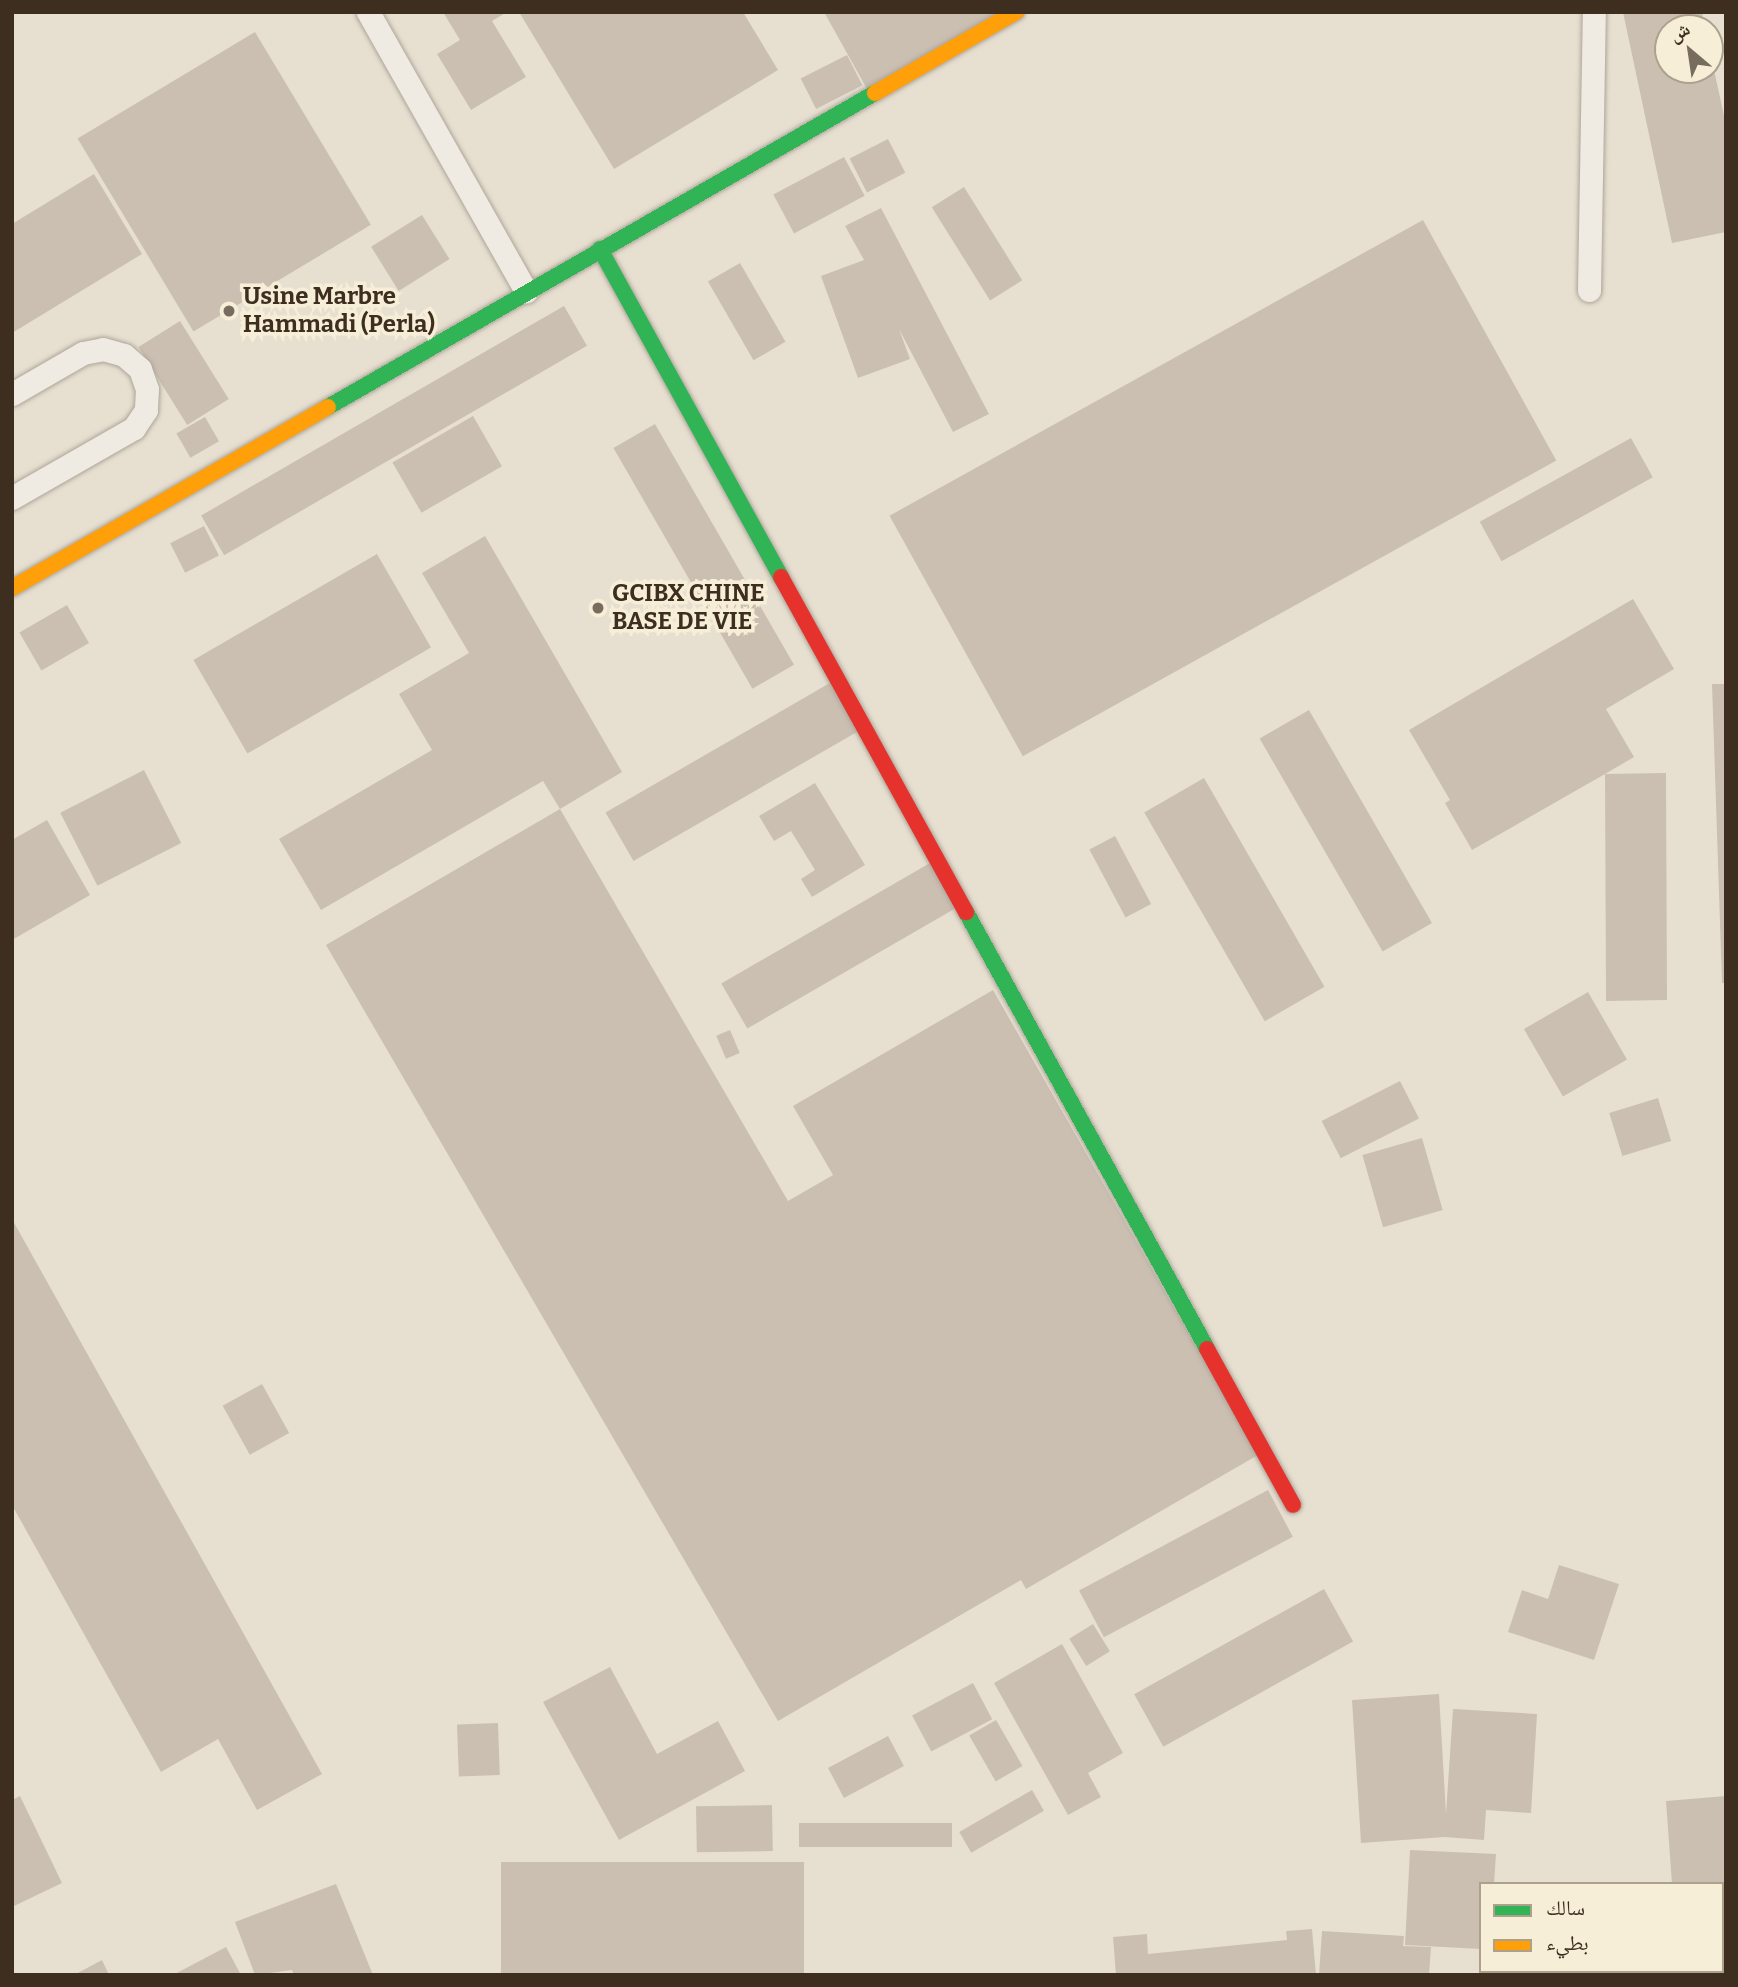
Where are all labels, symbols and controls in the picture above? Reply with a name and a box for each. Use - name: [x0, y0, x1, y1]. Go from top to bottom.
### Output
- north arrow: [1654, 14, 1724, 84]
- text: ش: [1665, 17, 1694, 47]
- place label: Usine Marbre Hammadi (Perla): [243, 283, 435, 339]
- marker: Usine Marbre Hammadi (Perla): [221, 303, 237, 319]
- place label: GCIBX CHINE BASE DE VIE: [612, 580, 765, 636]
- marker: GCIBX CHINE BASE DE VIE: [590, 600, 606, 616]
- legend: [1479, 1882, 1724, 1973]
- text: سالك: [1546, 1895, 1585, 1921]
- text: بطيء: [1546, 1930, 1589, 1956]

